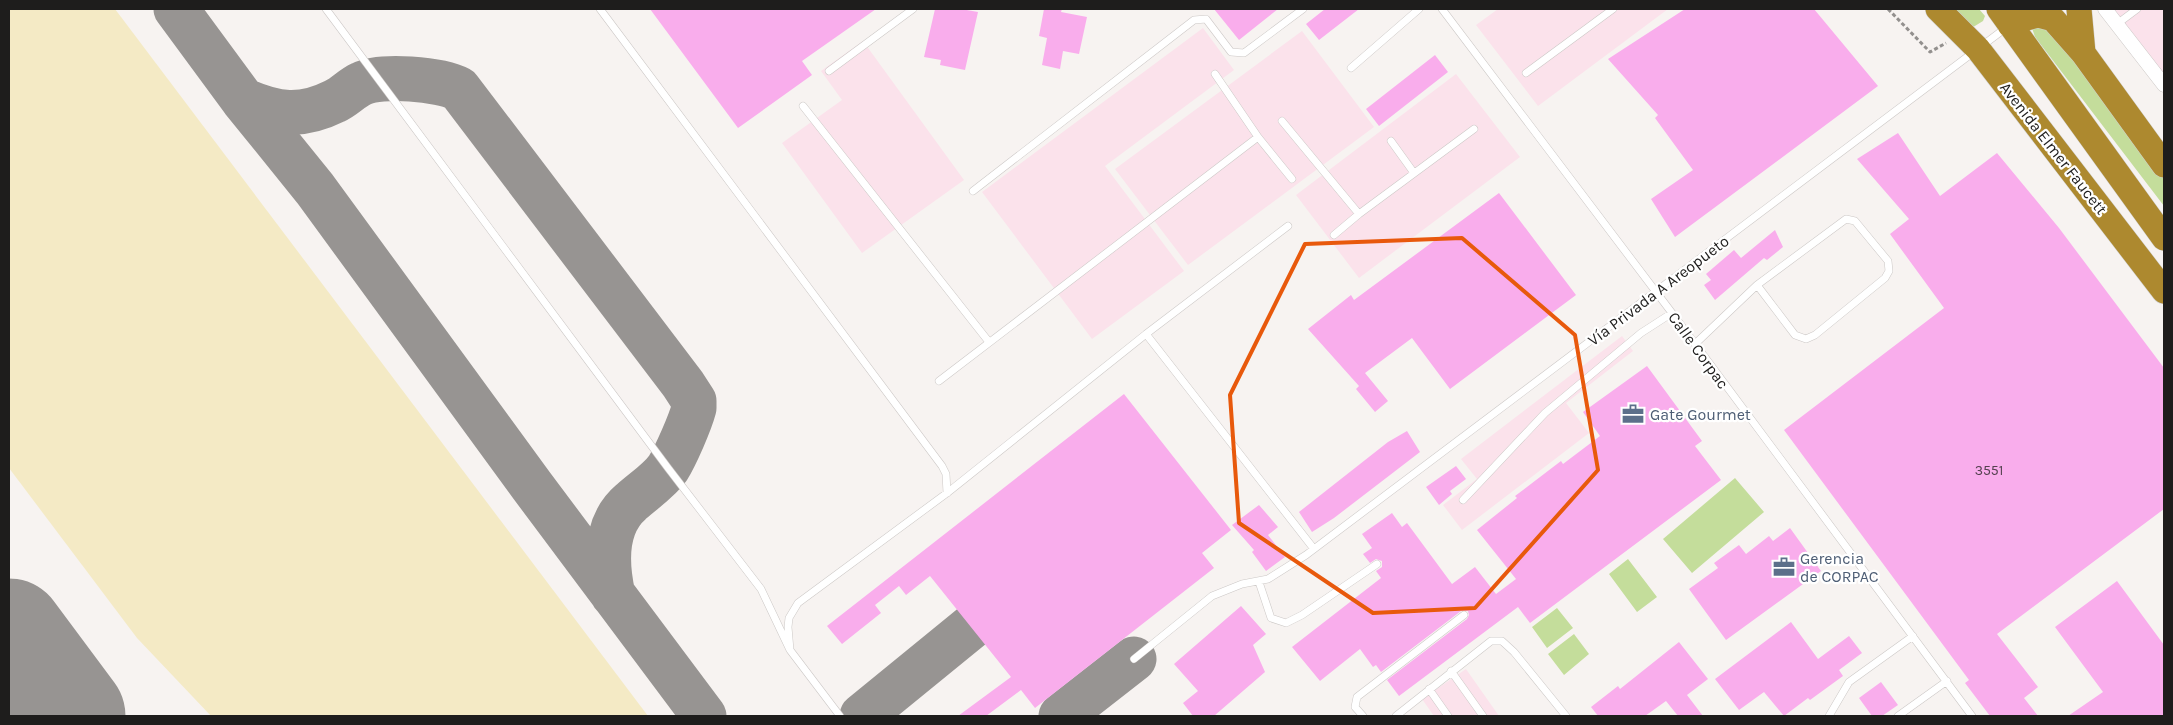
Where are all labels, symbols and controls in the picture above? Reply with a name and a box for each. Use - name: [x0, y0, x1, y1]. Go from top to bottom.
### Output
- street label: Avenida Elmer Faucett: [1996, 78, 2111, 218]
- street label: Vía Privada A Areopueto: [1584, 231, 1733, 350]
- street label: Calle Corpac: [1664, 308, 1733, 392]
- office icon: Gate Gourmet: [1620, 401, 1646, 427]
- place label: Gate Gourmet: [1650, 405, 1751, 424]
- house number: 3551: [1975, 462, 2003, 479]
- place label: Gerencia de CORPAC: [1800, 549, 1879, 586]
- office icon: Gerencia de CORPAC: [1771, 554, 1797, 580]

